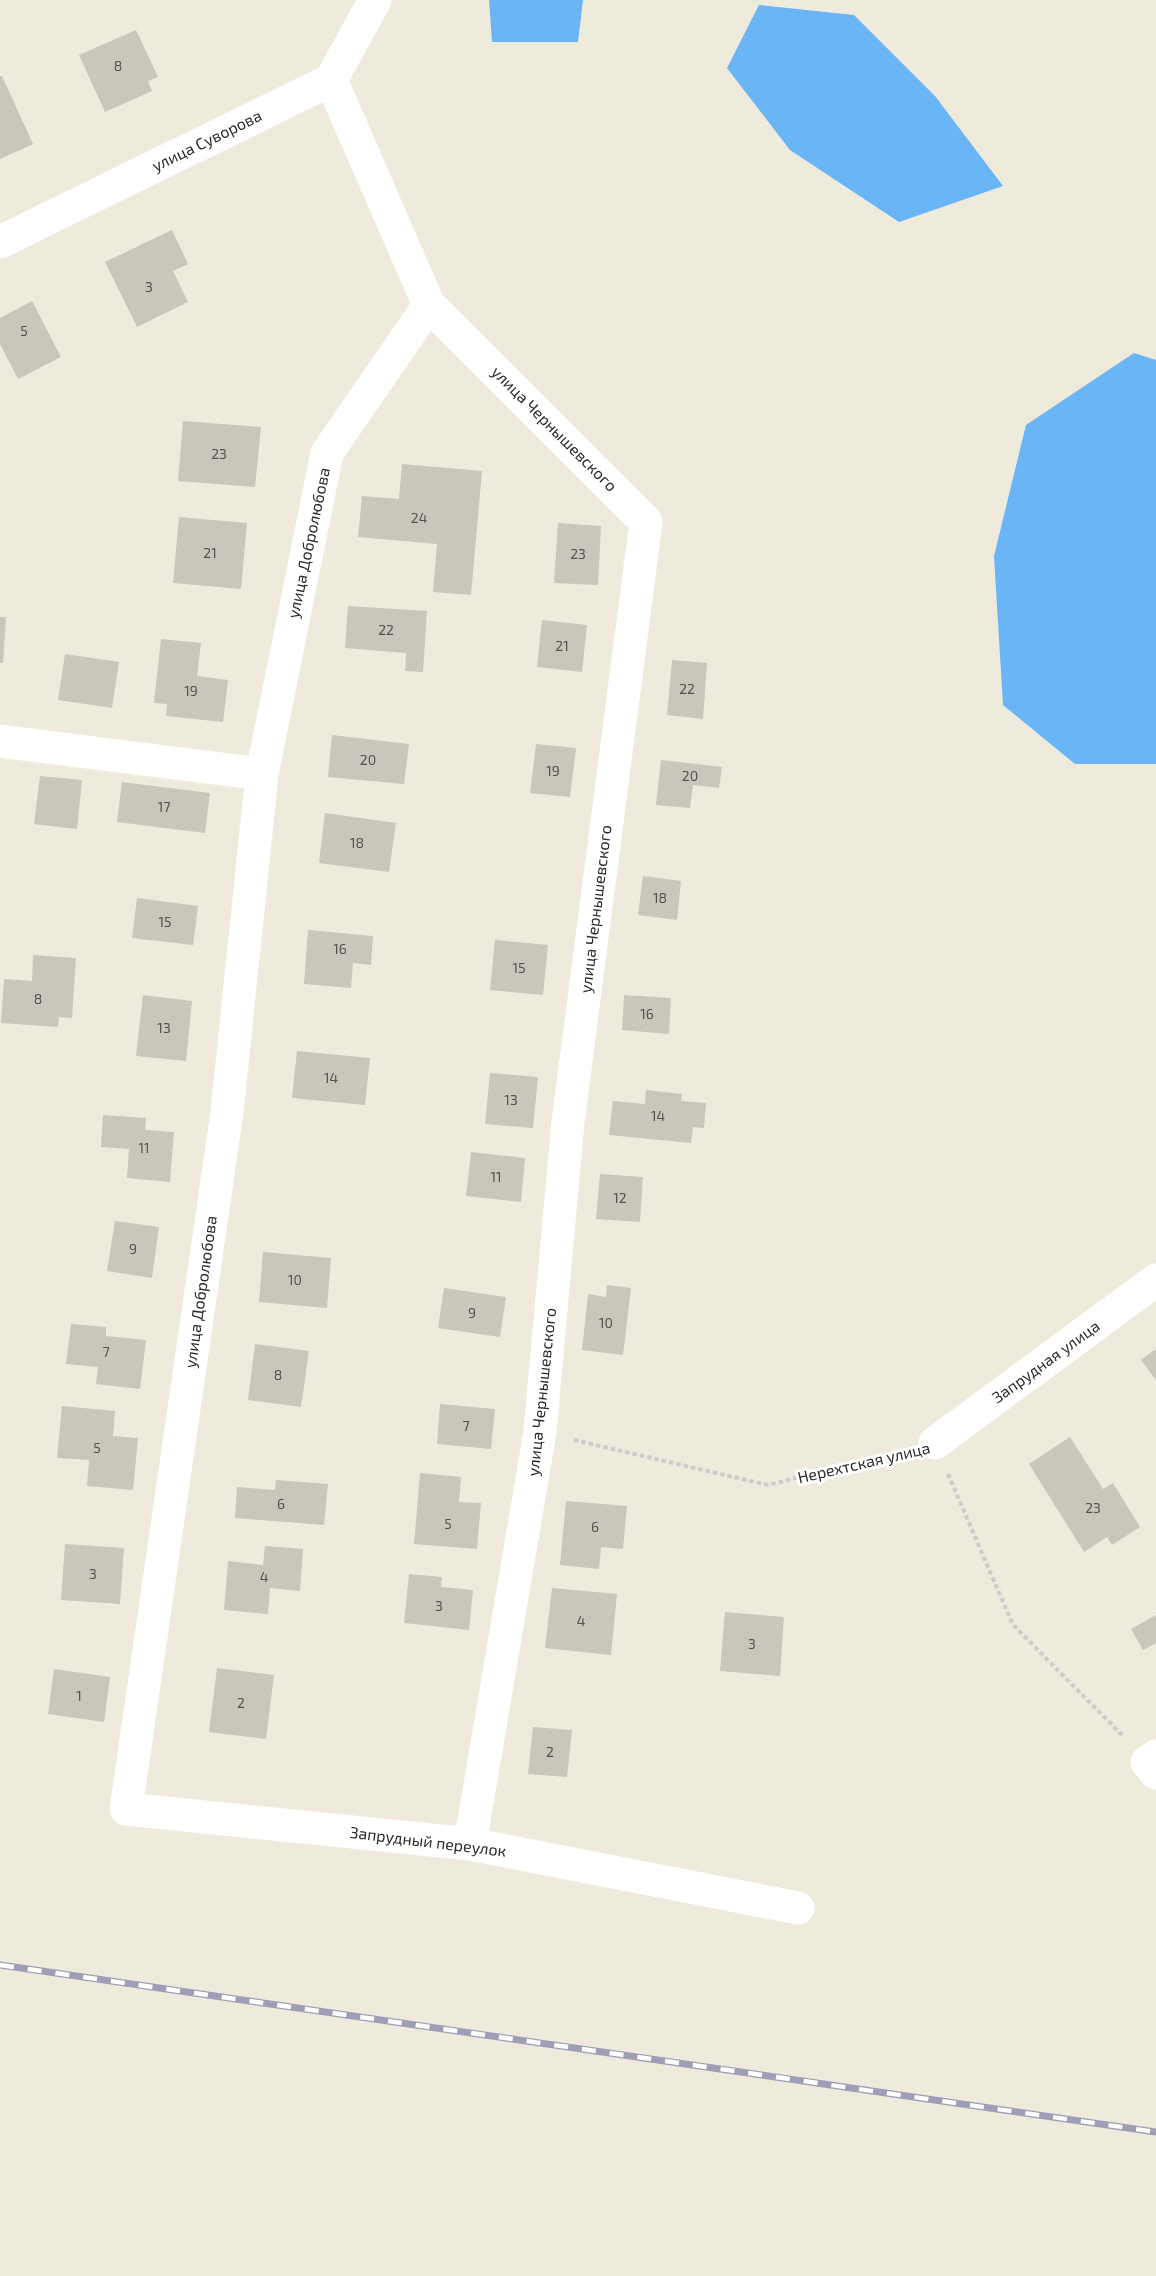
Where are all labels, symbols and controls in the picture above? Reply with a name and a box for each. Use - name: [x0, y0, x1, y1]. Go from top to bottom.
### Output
- house number: 8: [114, 58, 122, 74]
- street label: улица Суворова: [149, 106, 265, 176]
- house number: 3: [145, 279, 153, 295]
- house number: 5: [20, 323, 28, 339]
- street label: улица Чернышевского: [487, 362, 621, 496]
- house number: 23: [211, 446, 227, 462]
- street label: улица Добролюбова: [284, 466, 334, 620]
- house number: 24: [411, 510, 427, 526]
- house number: 21: [203, 545, 217, 561]
- house number: 23: [570, 546, 586, 562]
- house number: 22: [378, 622, 394, 638]
- house number: 21: [555, 638, 569, 654]
- house number: 22: [679, 681, 695, 697]
- house number: 19: [184, 683, 198, 699]
- house number: 20: [360, 752, 376, 768]
- house number: 19: [546, 763, 560, 779]
- house number: 20: [682, 768, 698, 784]
- house number: 17: [158, 799, 170, 815]
- street label: улица Чернышевского: [576, 824, 616, 994]
- house number: 18: [350, 835, 364, 851]
- house number: 18: [653, 890, 667, 906]
- house number: 15: [158, 914, 172, 930]
- house number: 16: [333, 941, 347, 957]
- house number: 15: [512, 960, 526, 976]
- house number: 8: [34, 991, 42, 1007]
- house number: 16: [640, 1006, 654, 1022]
- house number: 13: [157, 1020, 171, 1036]
- house number: 14: [324, 1070, 338, 1086]
- house number: 13: [504, 1092, 518, 1108]
- house number: 14: [651, 1108, 665, 1124]
- house number: 11: [138, 1140, 150, 1156]
- house number: 11: [490, 1169, 502, 1185]
- house number: 12: [613, 1190, 627, 1206]
- street label: улица Добролюбова: [181, 1215, 221, 1369]
- house number: 9: [129, 1241, 137, 1257]
- house number: 10: [288, 1272, 302, 1288]
- house number: 9: [468, 1305, 476, 1321]
- street label: улица Чернышевского: [524, 1307, 560, 1477]
- house number: 10: [599, 1315, 613, 1331]
- street label: Запрудная улица: [988, 1316, 1104, 1408]
- house number: 7: [102, 1344, 110, 1360]
- house number: 8: [274, 1367, 282, 1383]
- house number: 7: [462, 1418, 470, 1434]
- street label: Нерехтская улица: [796, 1438, 932, 1488]
- house number: 5: [93, 1440, 101, 1456]
- house number: 6: [277, 1496, 285, 1512]
- house number: 23: [1085, 1500, 1101, 1516]
- house number: 5: [444, 1516, 452, 1532]
- house number: 6: [591, 1519, 599, 1535]
- house number: 3: [89, 1566, 97, 1582]
- house number: 4: [260, 1569, 268, 1585]
- house number: 3: [435, 1598, 443, 1614]
- house number: 4: [577, 1613, 585, 1629]
- house number: 3: [748, 1636, 756, 1652]
- house number: 1: [76, 1688, 82, 1704]
- house number: 2: [237, 1695, 245, 1711]
- house number: 2: [546, 1744, 554, 1760]
- street label: Запрудный переулок: [349, 1823, 507, 1861]

